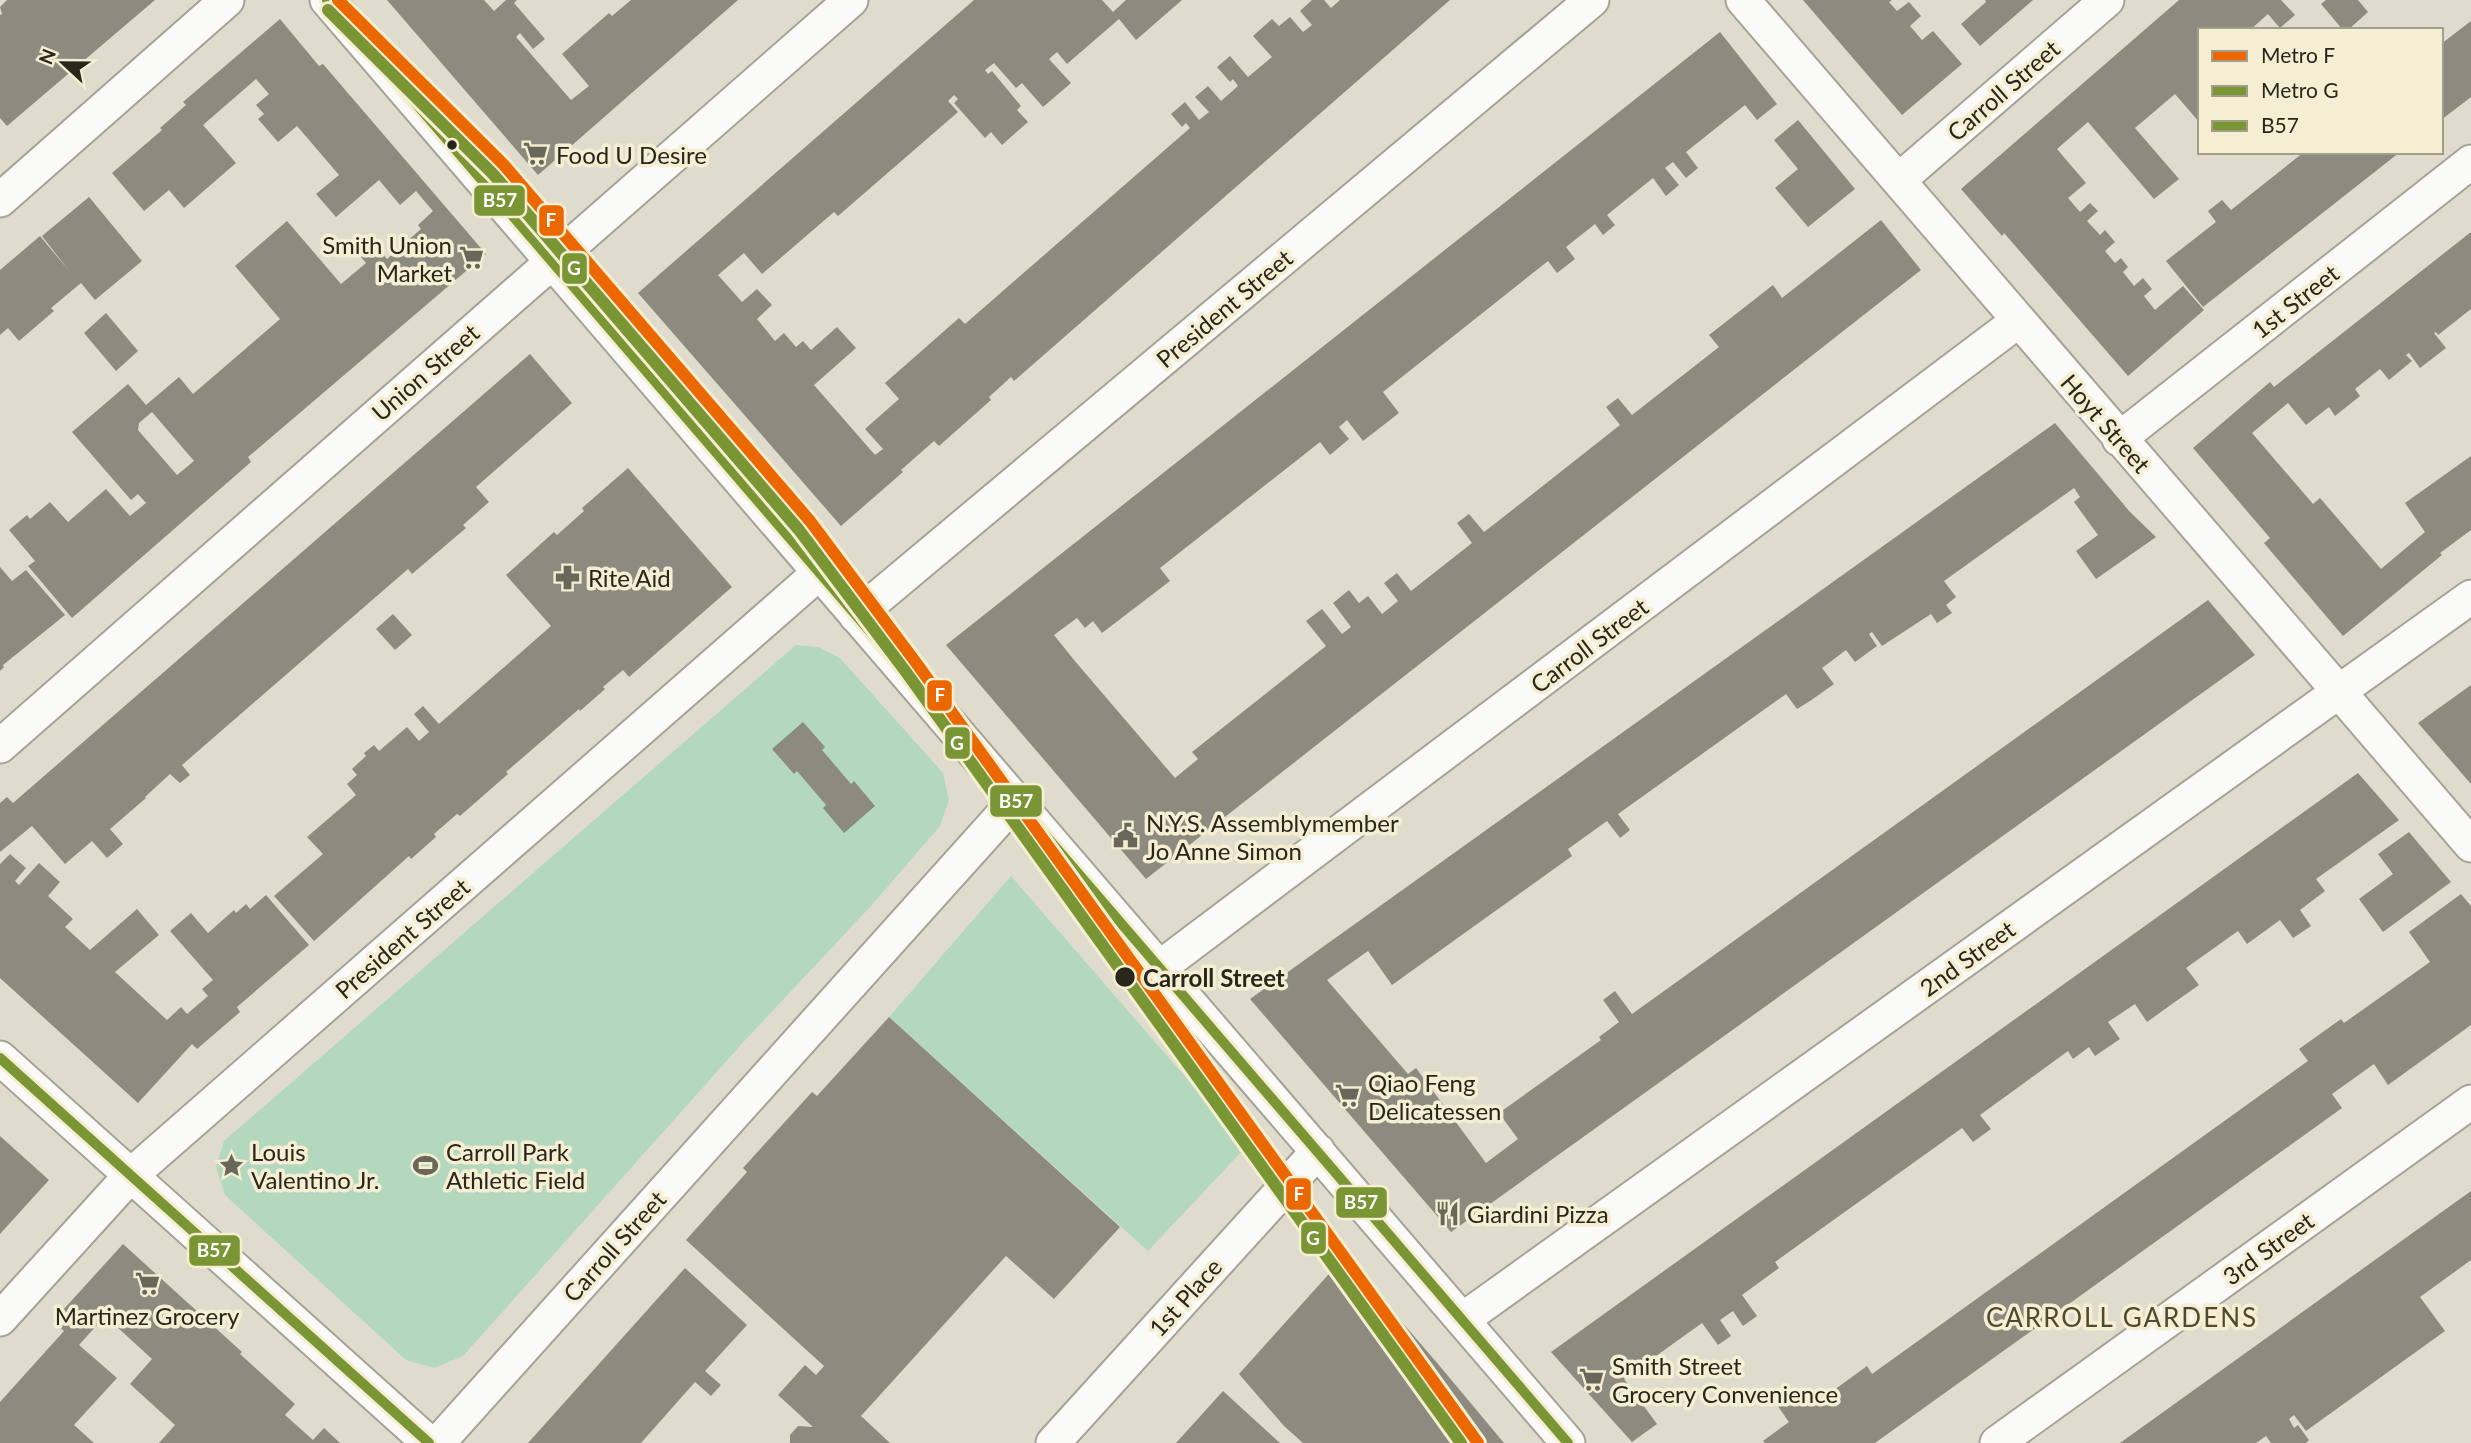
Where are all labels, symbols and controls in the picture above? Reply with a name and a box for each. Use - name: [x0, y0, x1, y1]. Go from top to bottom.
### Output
- north arrow: [28, 28, 98, 98]
- legend: [2198, 28, 2443, 154]
- street label: Carroll Street: [1941, 33, 2065, 147]
- text: Metro F: [2261, 42, 2335, 67]
- text: N: [33, 45, 60, 68]
- text: Metro G: [2261, 77, 2339, 102]
- text: B57: [2261, 112, 2299, 137]
- unlabelled marker: [445, 138, 459, 152]
- supermarket icon: Food U Desire: [522, 140, 550, 168]
- place label: Food U Desire: [556, 140, 707, 169]
- line badge: B57: [473, 184, 526, 217]
- text: B57: [483, 188, 517, 211]
- line badge: F: [538, 204, 565, 237]
- text: F: [546, 208, 557, 231]
- place label: Smith Union Market: [322, 230, 452, 287]
- street label: President Street: [1150, 242, 1298, 373]
- supermarket icon: Smith Union Market: [458, 244, 486, 272]
- line badge: G: [561, 252, 588, 285]
- text: G: [567, 256, 581, 279]
- street label: 1st Street: [2246, 258, 2345, 344]
- street label: Union Street: [365, 317, 485, 426]
- street label: Hoyt Street: [2055, 368, 2157, 479]
- pharmacy icon: Rite Aid: [554, 563, 582, 591]
- place label: Rite Aid: [588, 563, 671, 592]
- street label: Carroll Street: [1525, 591, 1654, 698]
- line badge: F: [926, 679, 953, 712]
- text: F: [935, 683, 946, 706]
- line badge: G: [944, 726, 971, 760]
- text: G: [950, 731, 964, 754]
- line badge: B57: [989, 784, 1043, 818]
- text: B57: [999, 789, 1033, 812]
- place label: N.Y.S. Assemblymember Jo Anne Simon: [1146, 808, 1399, 865]
- public building icon: N.Y.S. Assemblymember Jo Anne Simon: [1112, 822, 1140, 850]
- street label: President Street: [329, 872, 475, 1004]
- street label: 2nd Street: [1914, 914, 2020, 1002]
- place label: Carroll Street: [1143, 963, 1285, 992]
- marker: Carroll Street: [1113, 965, 1137, 989]
- place label: Qiao Feng Delicatessen: [1368, 1068, 1501, 1125]
- supermarket icon: Qiao Feng Delicatessen: [1334, 1082, 1362, 1110]
- place label: Louis Valentino Jr.: [251, 1137, 380, 1194]
- place label: Carroll Park Athletic Field: [446, 1137, 585, 1194]
- place icon: Louis Valentino Jr.: [217, 1151, 245, 1179]
- sports icon: Carroll Park Athletic Field: [412, 1151, 440, 1179]
- line badge: F: [1285, 1177, 1312, 1211]
- text: F: [1294, 1182, 1305, 1205]
- street label: Carroll Street: [557, 1184, 672, 1307]
- line badge: B57: [1335, 1186, 1388, 1219]
- text: B57: [1344, 1190, 1378, 1213]
- restaurant icon: Giardini Pizza: [1433, 1199, 1461, 1227]
- place label: Giardini Pizza: [1467, 1199, 1609, 1228]
- street label: 3rd Street: [2217, 1205, 2319, 1291]
- line badge: G: [1300, 1221, 1327, 1255]
- text: G: [1306, 1226, 1320, 1249]
- line badge: B57: [188, 1234, 241, 1267]
- text: B57: [197, 1238, 231, 1261]
- street label: 1st Place: [1142, 1252, 1228, 1342]
- supermarket icon: Martinez Grocery: [133, 1270, 161, 1298]
- place label: Martinez Grocery: [55, 1301, 240, 1330]
- district label: CARROLL GARDENS: [1986, 1301, 2258, 1333]
- place label: Smith Street Grocery Convenience: [1612, 1351, 1838, 1408]
- supermarket icon: Smith Street Grocery Convenience: [1578, 1365, 1606, 1393]

